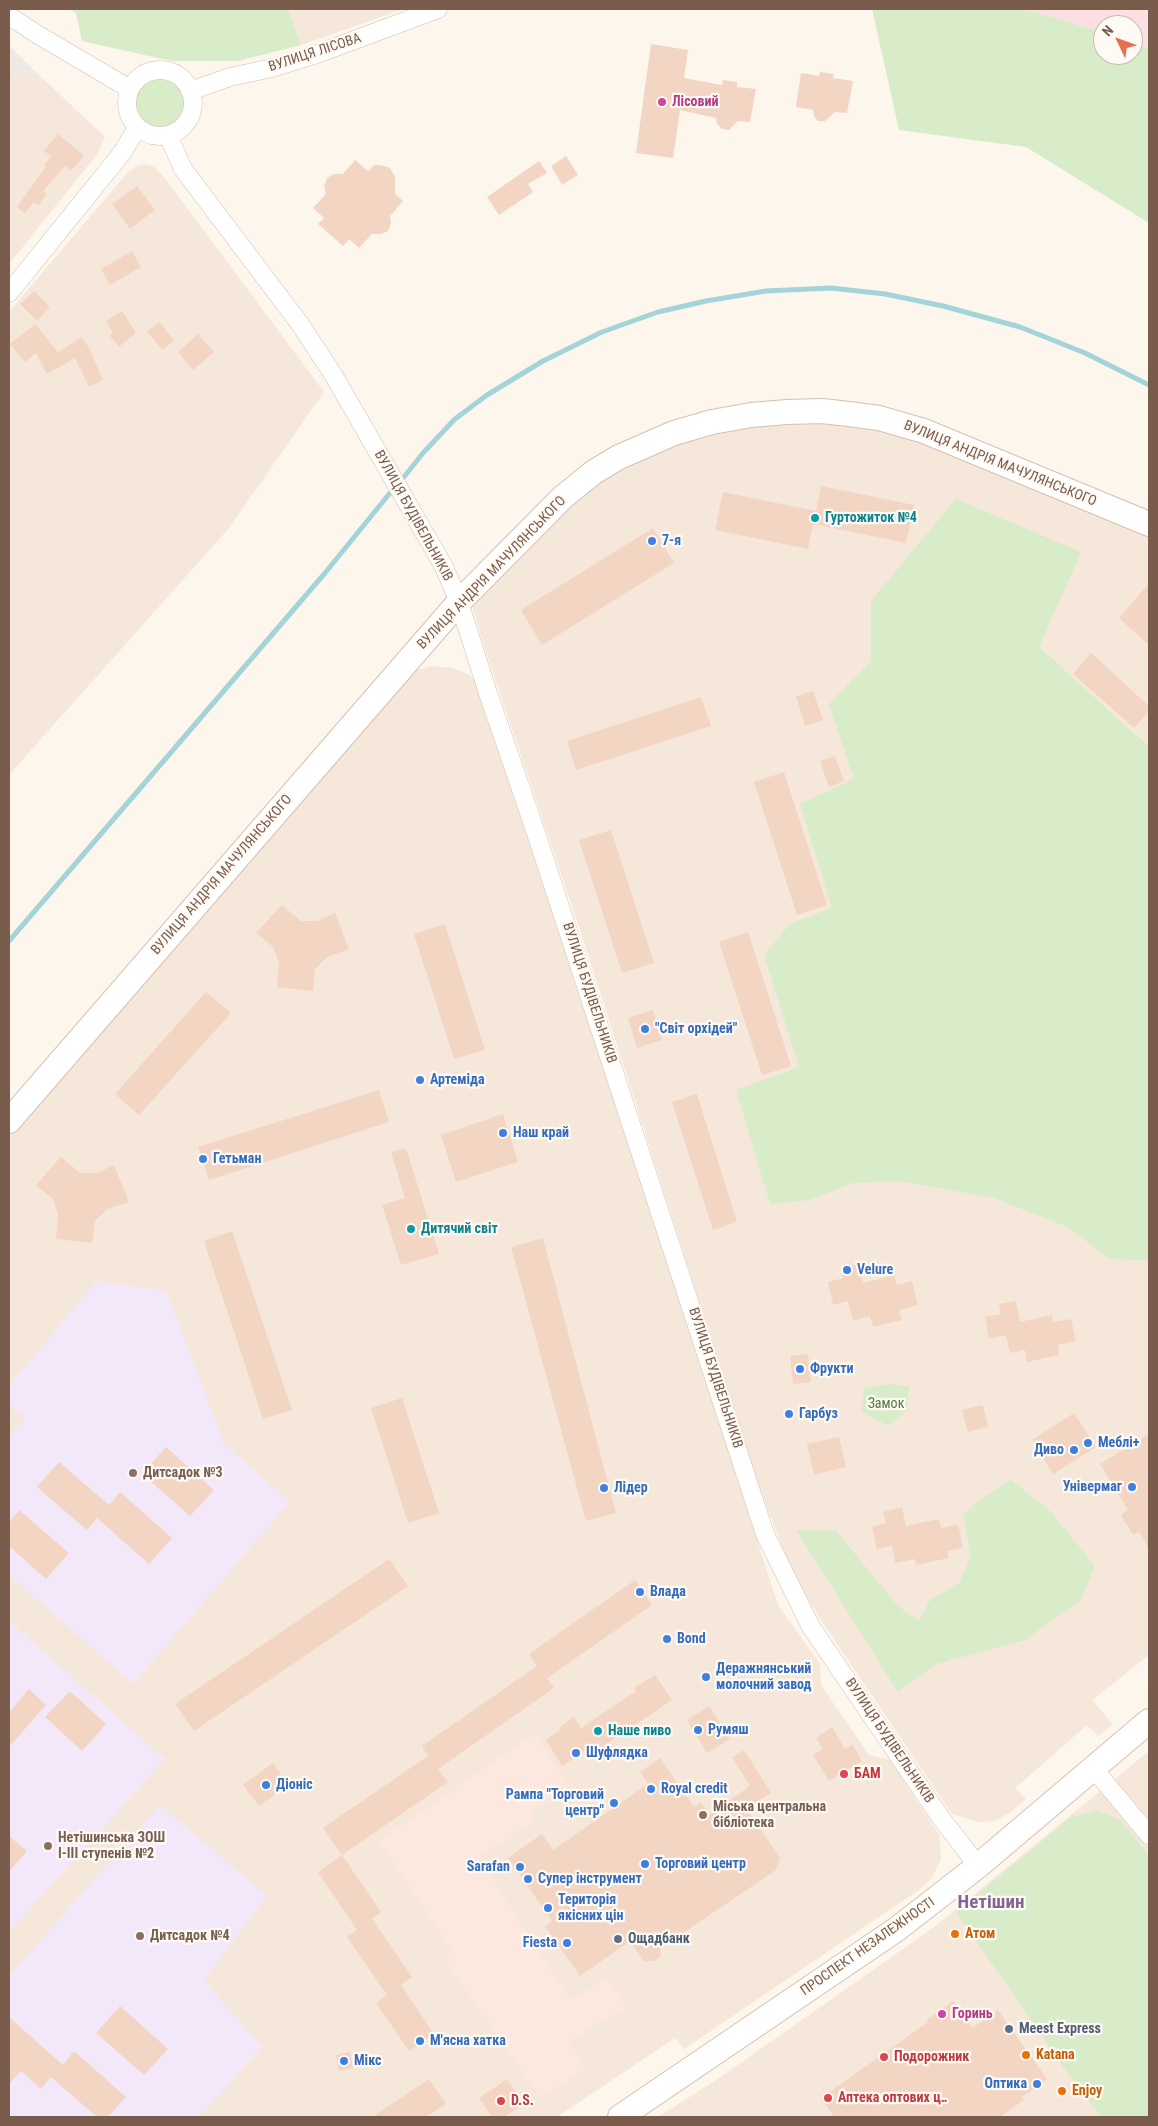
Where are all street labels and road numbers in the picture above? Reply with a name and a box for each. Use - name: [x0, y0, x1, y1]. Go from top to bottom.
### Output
- street label: ВУЛИЦЯ ЛІСОВА: [267, 30, 363, 76]
- street label: ВУЛИЦЯ АНДРІЯ МАЧУЛЯНСЬКОГО: [901, 418, 1099, 510]
- street label: ВУЛИЦЯ БУДІВЕЛЬНИКІВ: [370, 448, 456, 584]
- street label: ВУЛИЦЯ АНДРІЯ МАЧУЛЯНСЬКОГО: [414, 493, 570, 653]
- street label: ВУЛИЦЯ АНДРІЯ МАЧУЛЯНСЬКОГО: [148, 792, 296, 958]
- street label: ВУЛИЦЯ БУДІВЕЛЬНИКІВ: [558, 921, 620, 1065]
- street label: ВУЛИЦЯ БУДІВЕЛЬНИКІВ: [684, 1306, 746, 1450]
- street label: ВУЛИЦЯ БУДІВЕЛЬНИКІВ: [841, 1675, 937, 1807]
- street label: ПРОСПЕКТ НЕЗАЛЕЖНОСТІ: [798, 1894, 938, 2000]

